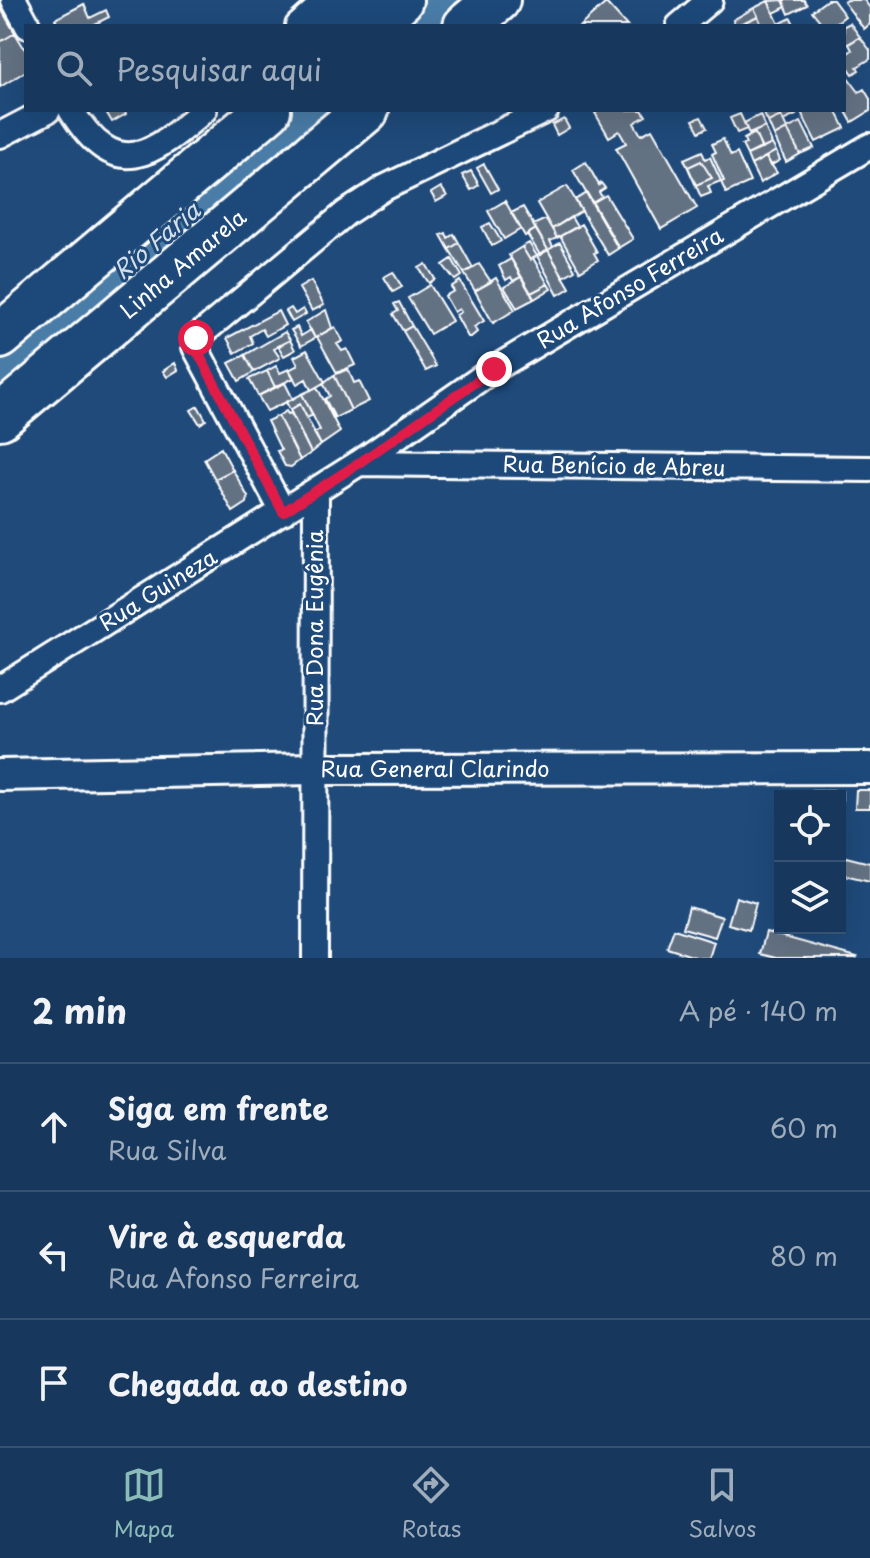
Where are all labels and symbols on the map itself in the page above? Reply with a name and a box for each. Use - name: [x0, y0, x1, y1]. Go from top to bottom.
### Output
- water label: Rio Faria: [104, 192, 208, 287]
- street label: Linha Amarela: [112, 200, 253, 326]
- street label: Rua Afonso Ferreira: [530, 218, 729, 356]
- route start: [178, 320, 214, 356]
- route end: [476, 351, 512, 387]
- street label: Rua Benício de Abreu: [502, 446, 726, 483]
- street label: Rua Dona Eugênia: [297, 529, 330, 726]
- street label: Rua Guineza: [92, 539, 223, 638]
- street label: Rua General Clarindo: [320, 751, 550, 784]

